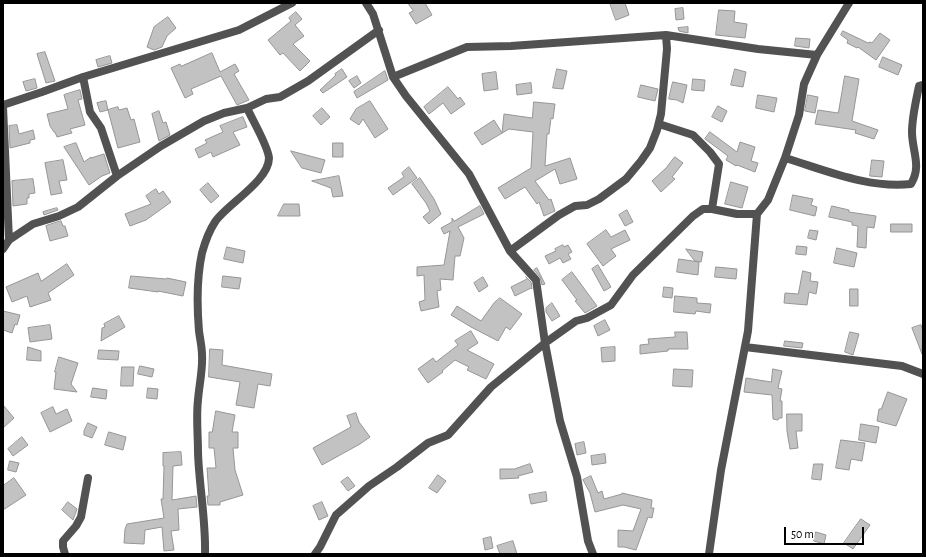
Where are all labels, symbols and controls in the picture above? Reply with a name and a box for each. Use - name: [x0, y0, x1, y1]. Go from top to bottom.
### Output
- scale bar: [786, 519, 866, 545]
- text: 50 m: [791, 528, 814, 540]

